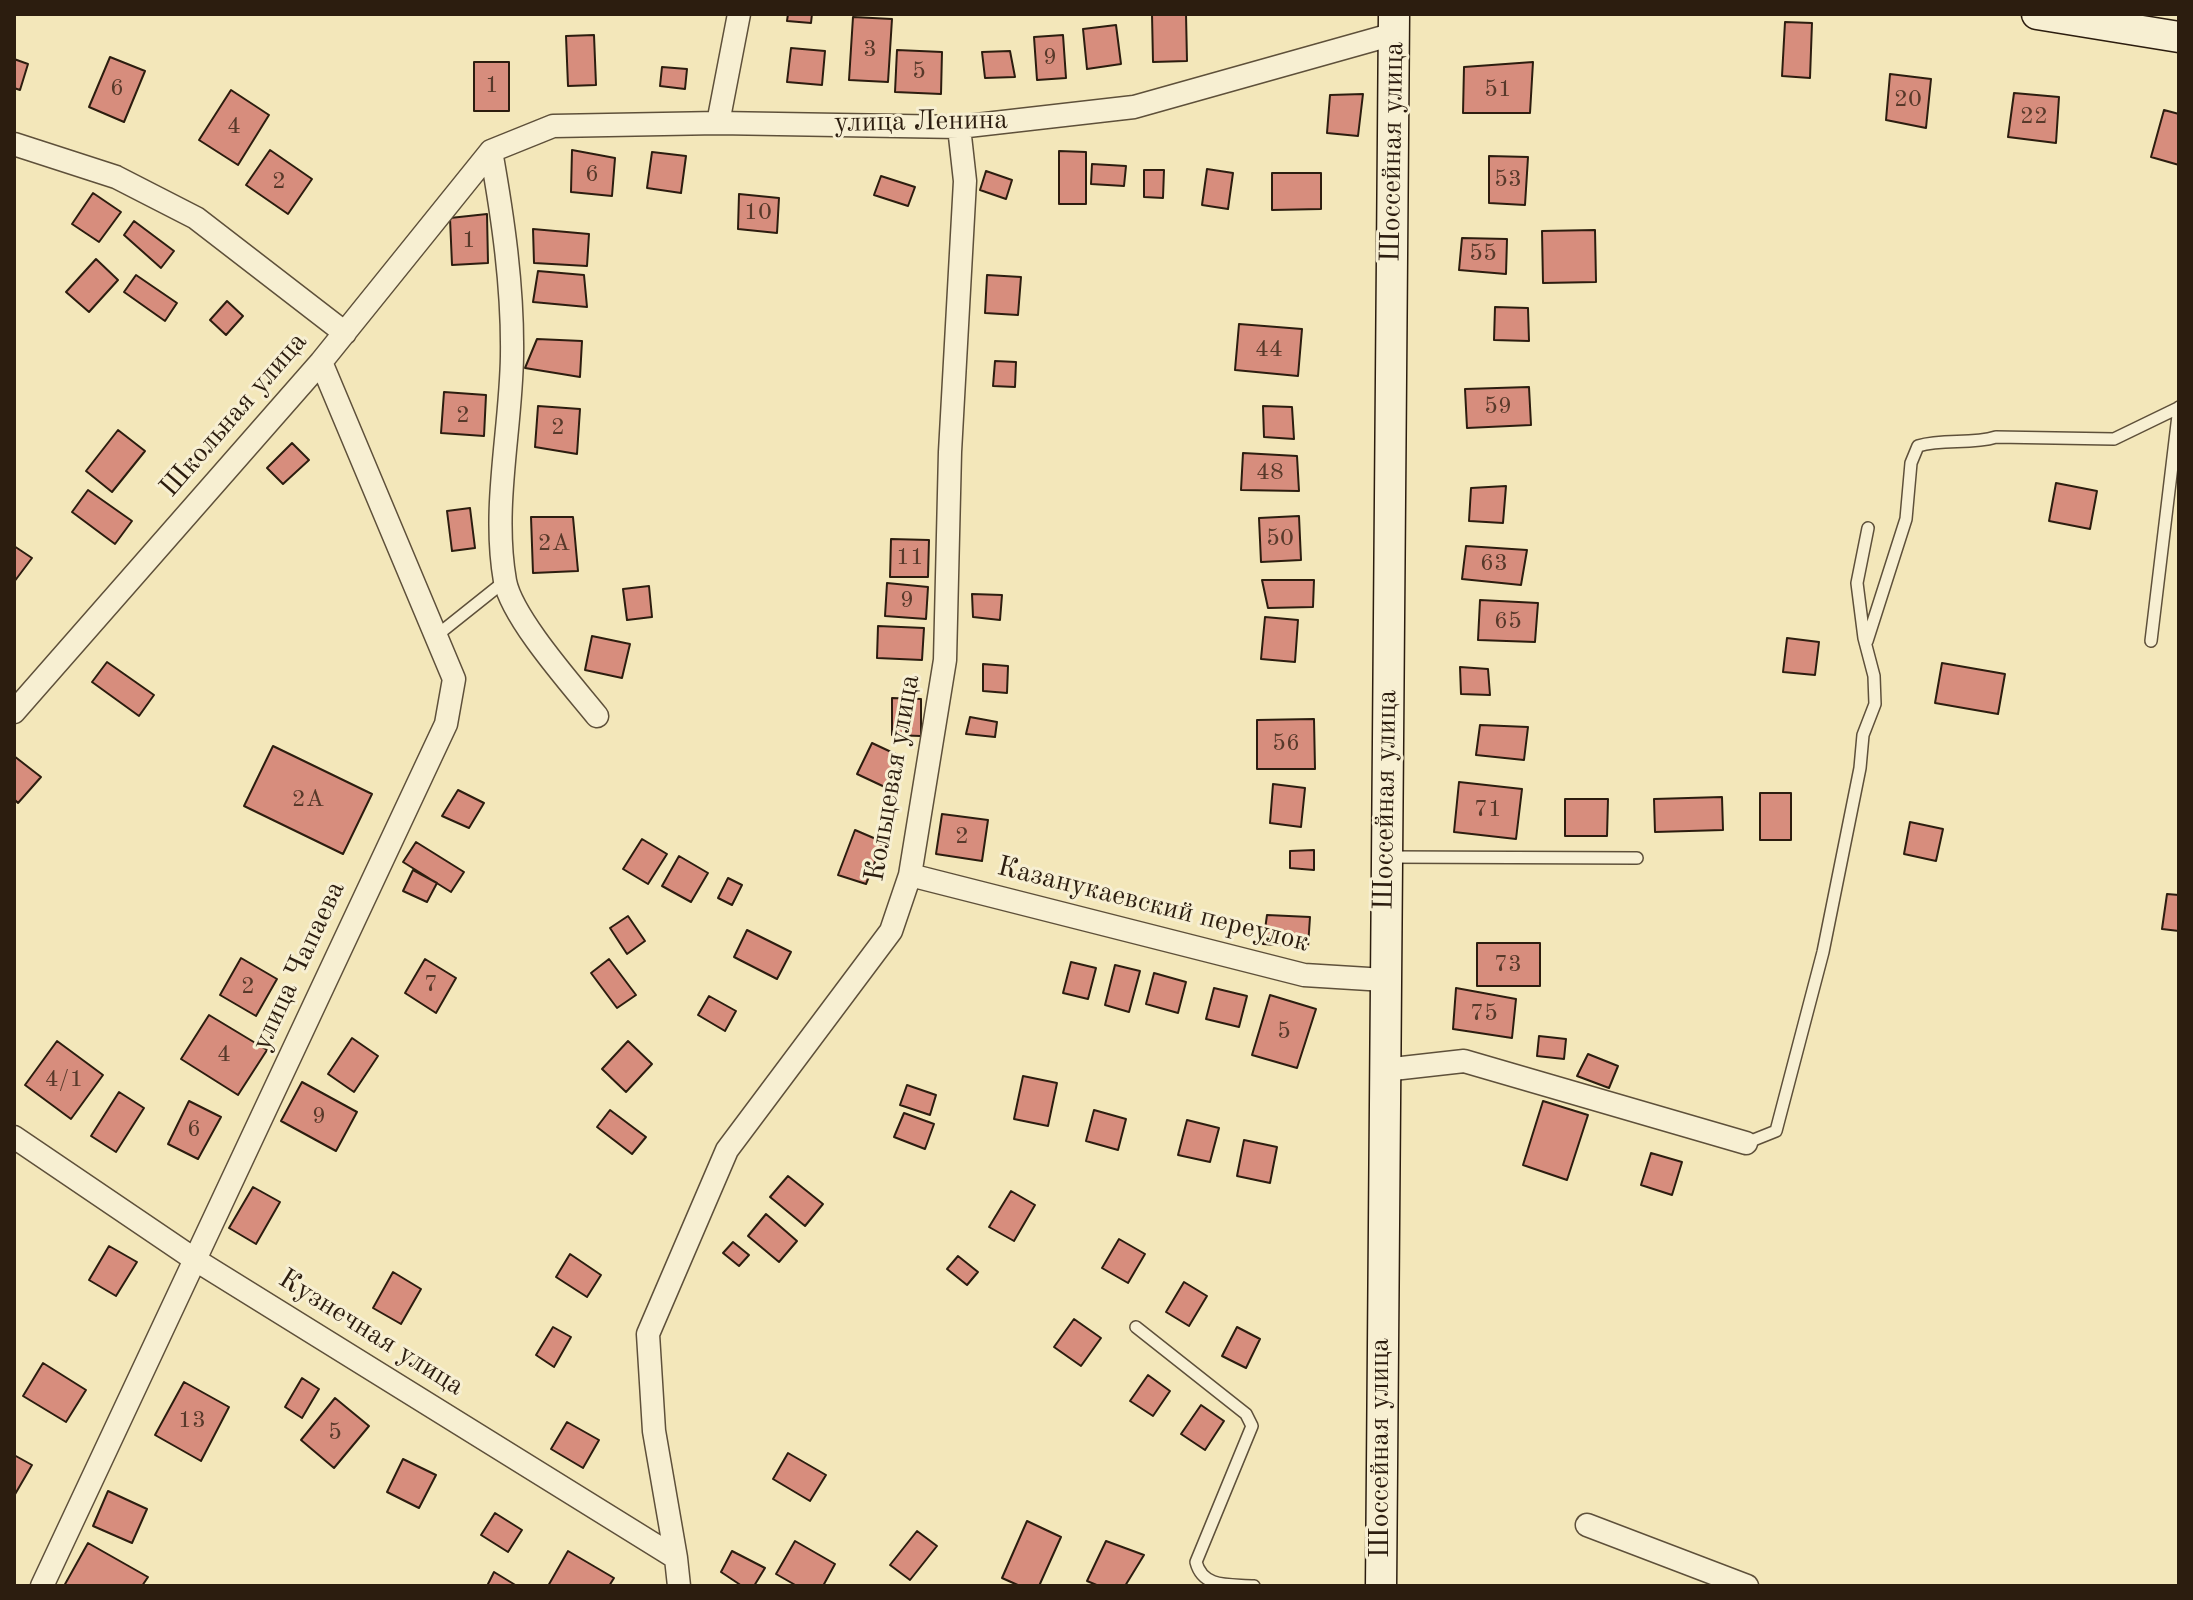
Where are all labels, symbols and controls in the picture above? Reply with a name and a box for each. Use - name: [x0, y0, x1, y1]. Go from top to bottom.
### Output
- house number: 3: [863, 36, 877, 64]
- street label: Шоссейная улица: [1374, 42, 1412, 262]
- house number: 9: [1043, 44, 1057, 72]
- house number: 5: [912, 58, 926, 86]
- house number: 1: [485, 72, 499, 100]
- house number: 6: [110, 75, 124, 103]
- house number: 51: [1484, 76, 1512, 104]
- house number: 20: [1894, 86, 1922, 114]
- house number: 22: [2020, 103, 2048, 131]
- street label: улица Ленина: [834, 104, 1008, 140]
- house number: 4: [227, 113, 241, 141]
- house number: 6: [585, 161, 599, 189]
- house number: 53: [1494, 166, 1522, 194]
- house number: 2: [272, 168, 286, 196]
- house number: 10: [744, 199, 772, 227]
- house number: 1: [462, 227, 476, 255]
- house number: 55: [1469, 240, 1497, 268]
- street label: Школьная улица: [153, 326, 315, 504]
- house number: 44: [1255, 336, 1283, 364]
- house number: 59: [1484, 393, 1512, 421]
- house number: 2: [456, 402, 470, 430]
- house number: 2: [551, 414, 565, 442]
- house number: 48: [1256, 459, 1284, 487]
- house number: 50: [1266, 525, 1294, 553]
- house number: 2А: [538, 530, 570, 558]
- house number: 11: [896, 544, 924, 572]
- house number: 63: [1480, 550, 1508, 578]
- house number: 9: [900, 587, 914, 615]
- house number: 65: [1494, 608, 1522, 636]
- street label: Кольцевая улица: [858, 672, 928, 884]
- street label: Шоссейная улица: [1367, 690, 1405, 910]
- house number: 56: [1272, 730, 1300, 758]
- house number: 2А: [292, 786, 324, 814]
- house number: 71: [1474, 796, 1502, 824]
- house number: 2: [955, 823, 969, 851]
- street label: Казанукаевский переулок: [994, 850, 1312, 960]
- street label: улица Чапаева: [245, 876, 353, 1056]
- house number: 73: [1494, 951, 1522, 979]
- house number: 7: [424, 971, 438, 999]
- house number: 2: [241, 973, 255, 1001]
- house number: 75: [1470, 1000, 1498, 1028]
- house number: 5: [1277, 1018, 1291, 1046]
- house number: 4: [217, 1041, 231, 1069]
- house number: 4/1: [45, 1066, 83, 1094]
- house number: 9: [312, 1103, 326, 1131]
- house number: 6: [187, 1116, 201, 1144]
- street label: Кузнечная улица: [272, 1262, 470, 1404]
- street label: Шоссейная улица: [1364, 1338, 1398, 1558]
- house number: 13: [178, 1407, 206, 1435]
- house number: 5: [328, 1419, 342, 1447]

